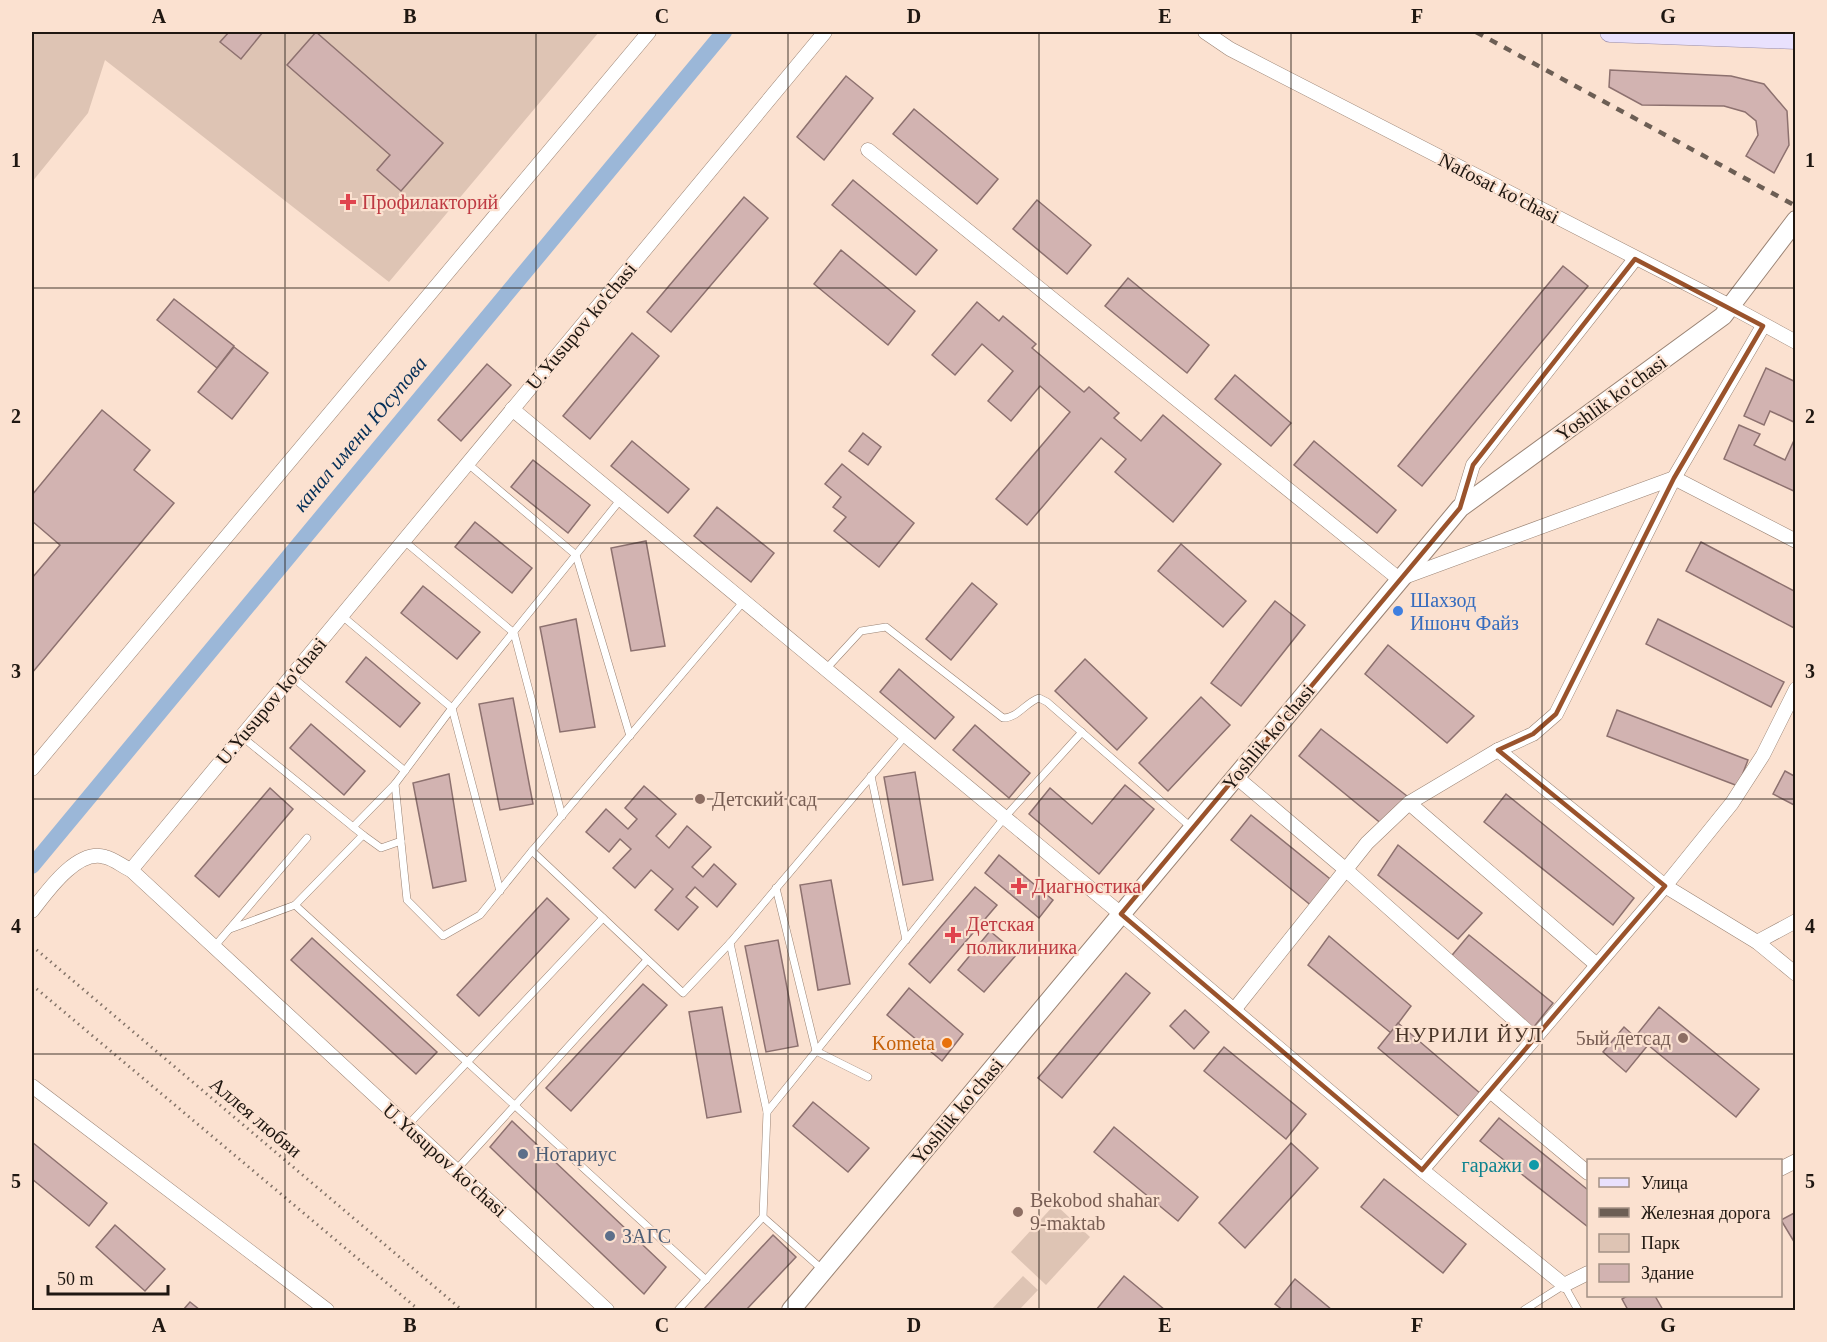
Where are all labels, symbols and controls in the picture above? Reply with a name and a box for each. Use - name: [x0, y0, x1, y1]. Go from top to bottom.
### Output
- text: A: [152, 5, 167, 27]
- text: B: [403, 5, 417, 27]
- text: C: [655, 5, 669, 27]
- text: D: [907, 5, 921, 27]
- text: E: [1158, 5, 1172, 27]
- text: F: [1411, 5, 1423, 27]
- text: G: [1660, 5, 1676, 27]
- street label: Nafosat ko'chasi: [1435, 148, 1563, 228]
- text: 1: [11, 149, 21, 171]
- text: 1: [1805, 149, 1815, 171]
- place label: Профилакторий: [362, 191, 499, 214]
- marker: Профилакторий: [339, 193, 357, 211]
- street label: U.Yusupov ko'chasi: [521, 258, 642, 395]
- street label: Yoshlik ko'chasi: [1552, 350, 1671, 445]
- water label: канал имени Юсупова: [288, 352, 432, 516]
- text: 2: [11, 405, 21, 427]
- text: 2: [1805, 405, 1815, 427]
- place label: Шахзод Ишонч Файз: [1410, 589, 1519, 634]
- marker: Шахзод Ишонч Файз: [1391, 604, 1405, 618]
- street label: U.Yusupov ko'chasi: [211, 633, 332, 770]
- text: 3: [11, 660, 21, 682]
- text: 3: [1805, 660, 1815, 682]
- street label: Yoshlik ko'chasi: [1217, 679, 1319, 794]
- place label: Детский сад: [712, 788, 817, 811]
- marker: Детский сад: [693, 792, 707, 806]
- place label: Диагностика: [1032, 875, 1141, 898]
- marker: Диагностика: [1010, 877, 1028, 895]
- place label: Детская поликлиника: [966, 913, 1077, 958]
- text: 4: [11, 915, 21, 937]
- text: 4: [1805, 915, 1815, 937]
- marker: Детская поликлиника: [944, 926, 962, 944]
- district label: НУРИЛИ ЙУЛ: [1395, 1023, 1543, 1047]
- place label: 5ый детсад: [1576, 1027, 1671, 1050]
- marker: 5ый детсад: [1676, 1031, 1690, 1045]
- place label: Kometa: [872, 1032, 935, 1054]
- marker: Kometa: [940, 1036, 954, 1050]
- street label: Yoshlik ko'chasi: [906, 1053, 1008, 1168]
- street label: Аллея любви: [206, 1072, 306, 1162]
- street label: U.Yusupov ko'chasi: [378, 1099, 512, 1222]
- place label: Нотариус: [535, 1143, 617, 1166]
- marker: Нотариус: [516, 1147, 530, 1161]
- place label: гаражи: [1462, 1154, 1522, 1177]
- marker: гаражи: [1527, 1158, 1541, 1172]
- legend: [1587, 1159, 1782, 1297]
- text: 5: [11, 1170, 21, 1192]
- text: 5: [1805, 1170, 1815, 1192]
- text: Улица: [1641, 1173, 1688, 1193]
- place label: Bekobod shahar 9-maktab: [1030, 1189, 1160, 1234]
- text: Железная дорога: [1641, 1203, 1770, 1223]
- marker: Bekobod shahar 9-maktab: [1011, 1205, 1025, 1219]
- place label: ЗАГС: [622, 1225, 671, 1247]
- marker: ЗАГС: [603, 1229, 617, 1243]
- text: Парк: [1641, 1233, 1680, 1253]
- scale bar: [48, 1258, 168, 1296]
- text: Здание: [1641, 1263, 1694, 1283]
- text: 50 m: [57, 1269, 94, 1289]
- text: A: [152, 1314, 167, 1336]
- text: B: [403, 1314, 417, 1336]
- text: C: [655, 1314, 669, 1336]
- text: D: [907, 1314, 921, 1336]
- text: E: [1158, 1314, 1172, 1336]
- text: F: [1411, 1314, 1423, 1336]
- text: G: [1660, 1314, 1676, 1336]

